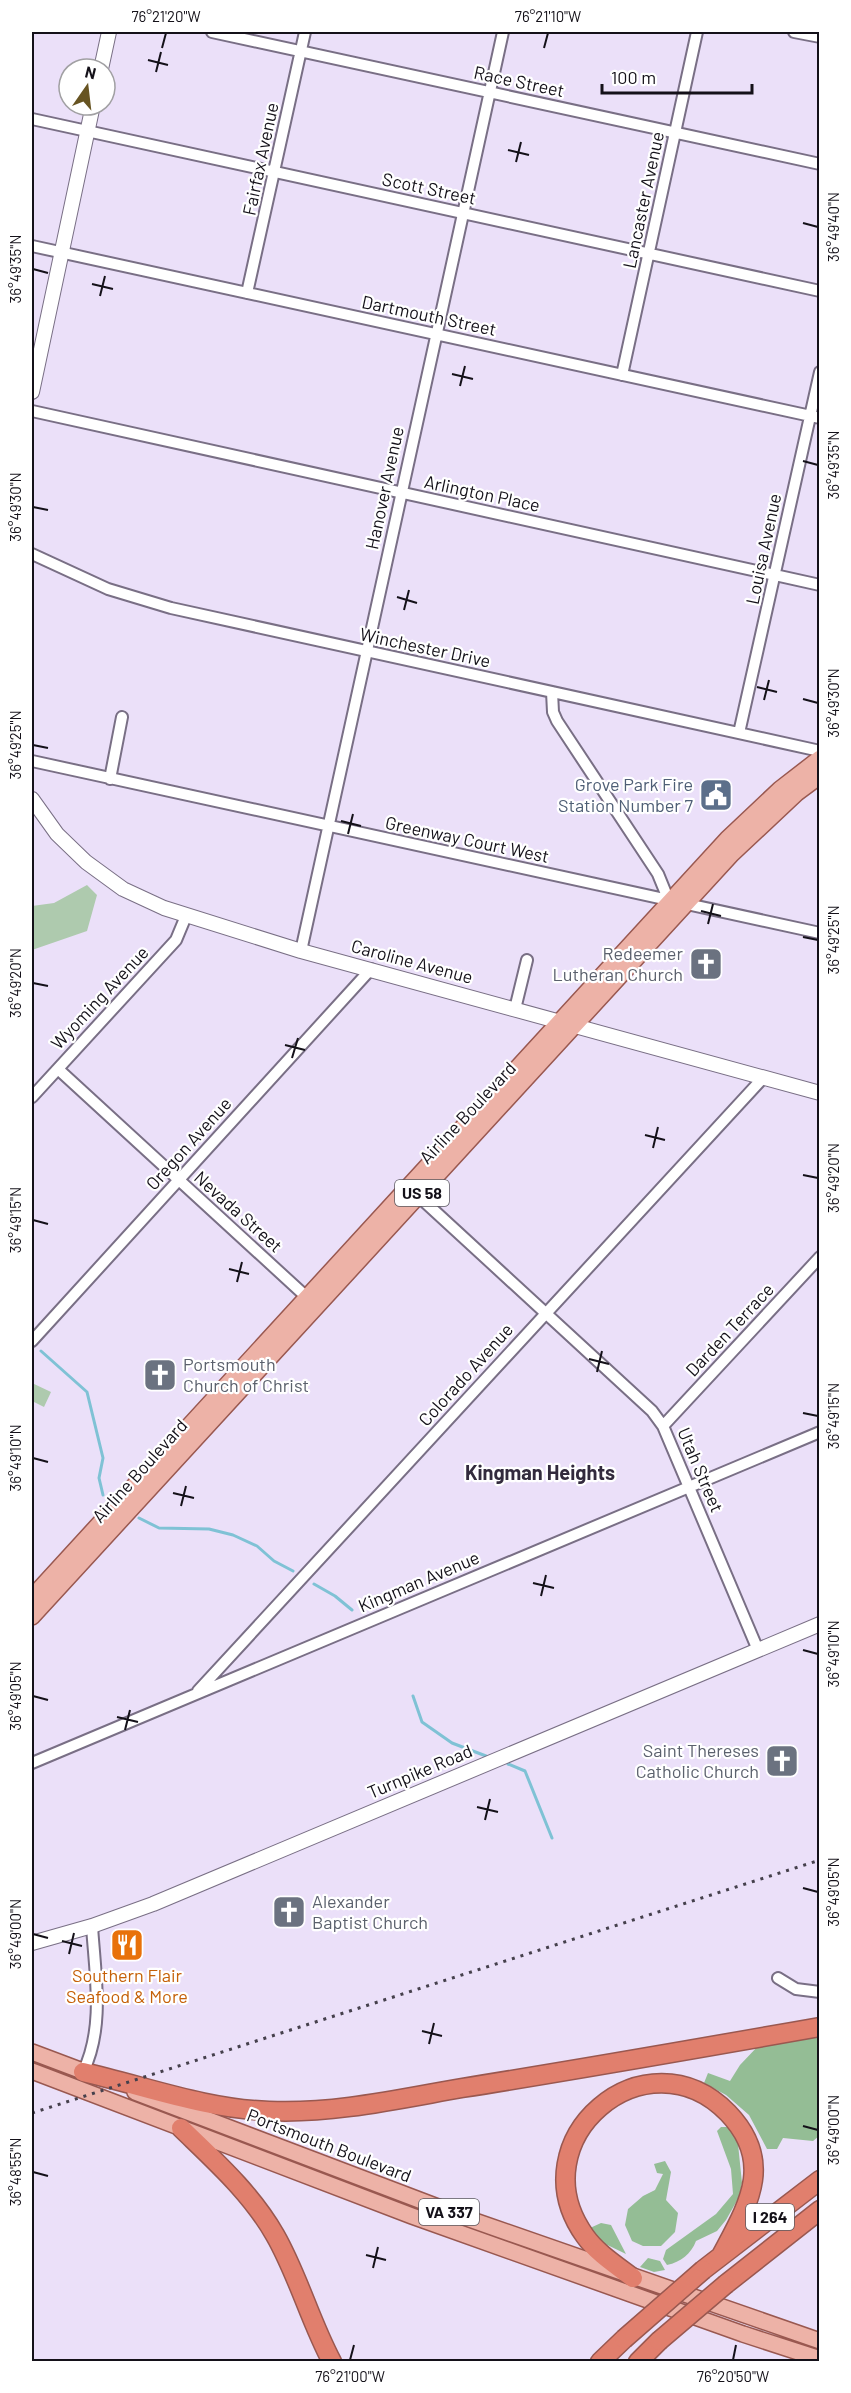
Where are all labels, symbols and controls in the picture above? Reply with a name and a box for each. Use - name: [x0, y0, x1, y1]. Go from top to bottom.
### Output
- text: 76°21'20"W: [131, 7, 201, 25]
- text: 76°21'10"W: [515, 7, 581, 25]
- north arrow: [57, 57, 117, 117]
- scale bar: [602, 57, 752, 95]
- text: N: [83, 61, 98, 82]
- street label: Race Street: [472, 61, 566, 101]
- text: 100 m: [611, 66, 656, 88]
- street label: Fairfax Avenue: [237, 100, 283, 217]
- street label: Lancaster Avenue: [618, 129, 668, 270]
- street label: Scott Street: [380, 167, 478, 209]
- text: 36°49'40"N: [824, 192, 842, 262]
- text: 36°49'35"N: [6, 235, 24, 303]
- street label: Dartmouth Street: [360, 290, 498, 340]
- street label: Hanover Avenue: [360, 424, 408, 551]
- text: 36°49'35"N: [824, 431, 842, 499]
- street label: Arlington Place: [422, 470, 542, 516]
- text: 36°49'30"N: [6, 472, 24, 542]
- street label: Louisa Avenue: [741, 491, 786, 606]
- street label: Winchester Drive: [358, 622, 493, 672]
- text: 36°49'30"N: [824, 668, 842, 738]
- text: 36°49'25"N: [6, 710, 24, 780]
- place label: Grove Park Fire Station Number 7: [558, 773, 693, 816]
- public building icon: Grove Park Fire Station Number 7: [698, 777, 734, 813]
- street label: Greenway Court West: [383, 811, 551, 867]
- text: 36°49'25"N: [824, 905, 842, 975]
- street label: Caroline Avenue: [349, 934, 475, 988]
- street label: Wyoming Avenue: [46, 941, 153, 1053]
- place label: Redeemer Lutheran Church: [553, 942, 683, 985]
- church icon: Redeemer Lutheran Church: [688, 946, 724, 982]
- text: 36°49'20"N: [6, 948, 24, 1018]
- street label: Airline Boulevard: [414, 1057, 520, 1168]
- street label: Oregon Avenue: [141, 1092, 236, 1194]
- text: 36°49'20"N: [824, 1143, 842, 1213]
- street label: Nevada Street: [190, 1166, 287, 1257]
- road number: US 58: [395, 1180, 449, 1206]
- text: 36°49'15"N: [6, 1187, 24, 1253]
- street label: Darden Terrace: [681, 1278, 778, 1380]
- street label: Colorado Avenue: [413, 1318, 517, 1430]
- place label: Portsmouth Church of Christ: [183, 1353, 309, 1396]
- church icon: Portsmouth Church of Christ: [142, 1357, 178, 1393]
- text: 36°49'15"N: [824, 1383, 842, 1449]
- street label: Airline Boulevard: [87, 1414, 191, 1527]
- text: 36°49'10"N: [6, 1424, 24, 1492]
- street label: Utah Street: [673, 1424, 729, 1515]
- district label: Kingman Heights: [465, 1460, 615, 1484]
- street label: Kingman Avenue: [355, 1546, 483, 1617]
- text: 36°49'10"N: [824, 1620, 842, 1688]
- text: 36°49'05"N: [6, 1661, 24, 1731]
- street label: Turnpike Road: [364, 1739, 475, 1803]
- place label: Saint Thereses Catholic Church: [636, 1739, 759, 1782]
- church icon: Saint Thereses Catholic Church: [764, 1743, 800, 1779]
- text: 36°49'05"N: [824, 1857, 842, 1927]
- place label: Alexander Baptist Church: [312, 1890, 428, 1933]
- church icon: Alexander Baptist Church: [271, 1894, 307, 1930]
- text: 36°49'00"N: [6, 1899, 24, 1969]
- restaurant icon: Southern Flair Seafood & More: [109, 1927, 145, 1963]
- place label: Southern Flair Seafood & More: [66, 1964, 188, 2007]
- text: 36°49'00"N: [824, 2095, 842, 2165]
- street label: Portsmouth Boulevard: [244, 2104, 415, 2187]
- text: 36°48'55"N: [6, 2138, 24, 2206]
- road number: VA 337: [419, 2199, 479, 2225]
- road number: I 264: [746, 2204, 794, 2230]
- text: 76°21'00"W: [315, 2367, 385, 2385]
- text: 76°20'50"W: [697, 2367, 769, 2385]

